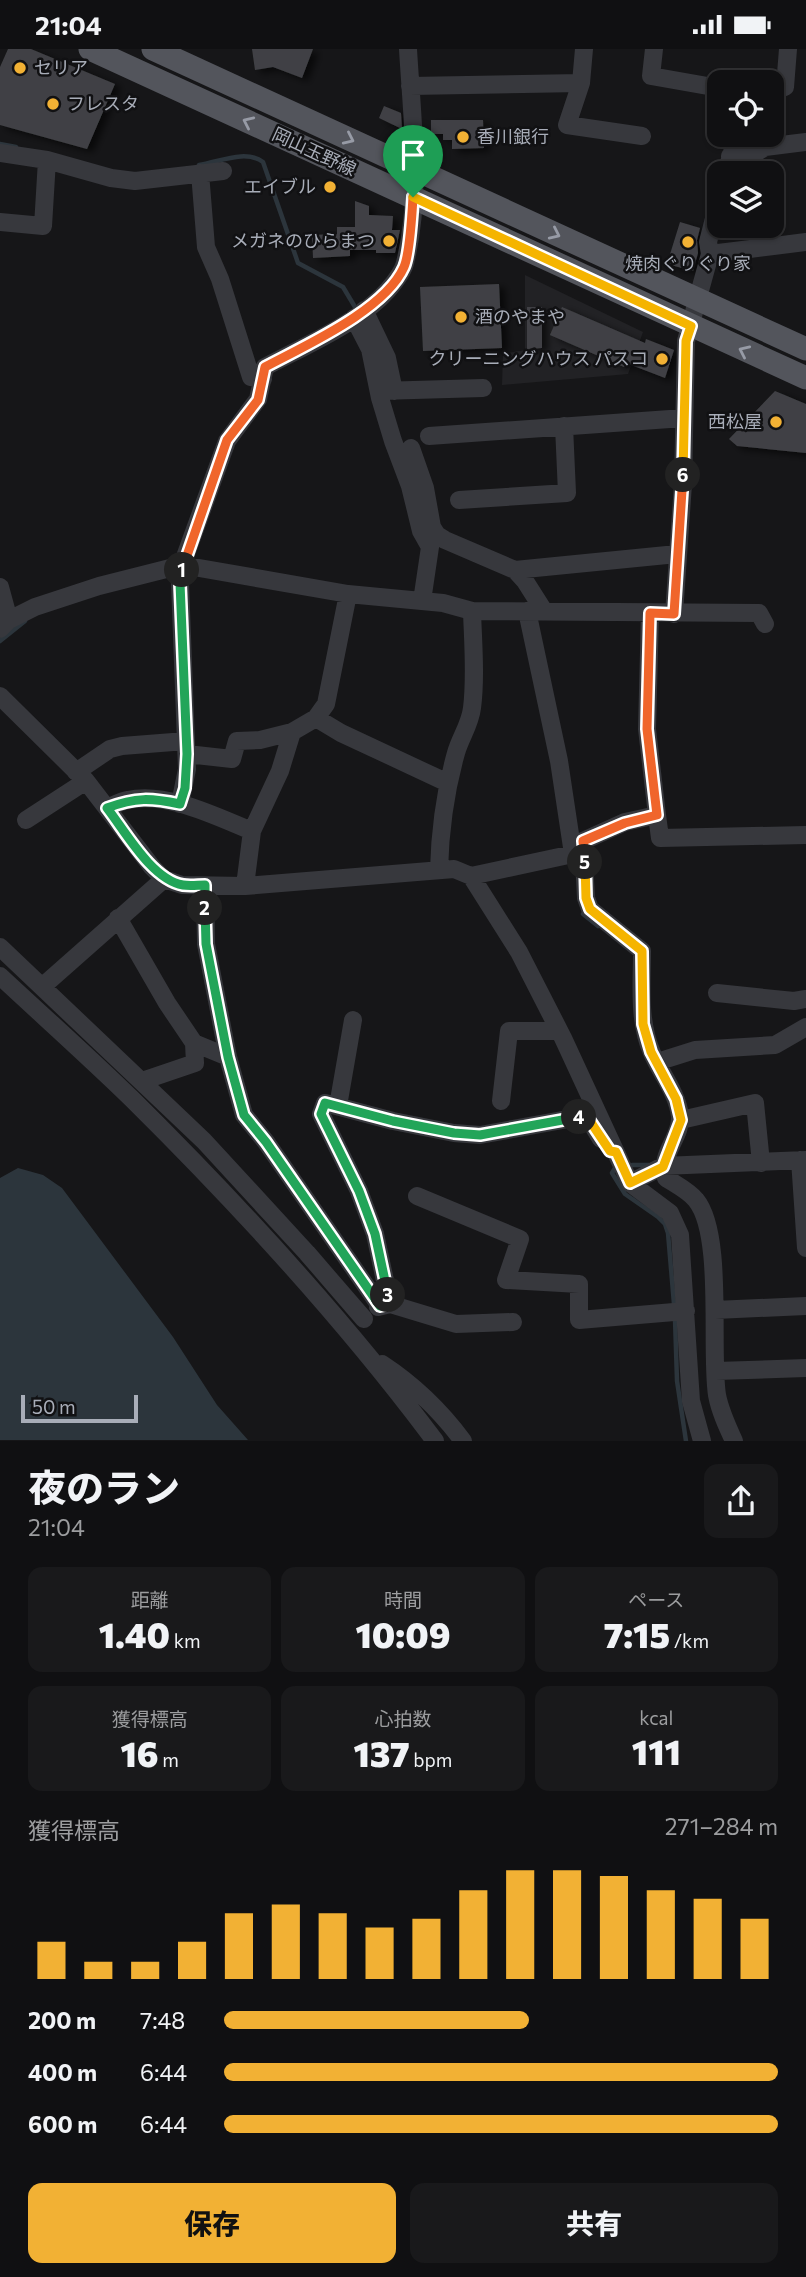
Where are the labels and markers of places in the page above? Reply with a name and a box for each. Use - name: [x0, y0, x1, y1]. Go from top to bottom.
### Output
- place label: セリア: [34, 56, 88, 78]
- marker: セリア: [12, 60, 28, 76]
- place label: フレスタ: [67, 92, 139, 114]
- marker: フレスタ: [45, 96, 61, 112]
- pin: [383, 125, 443, 197]
- place label: 香川銀行: [477, 125, 549, 147]
- marker: 香川銀行: [455, 129, 471, 145]
- place label: エイブル: [244, 175, 316, 197]
- marker: エイブル: [322, 179, 338, 195]
- place label: メガネのひらまつ: [231, 229, 375, 251]
- marker: メガネのひらまつ: [381, 233, 397, 249]
- marker: 焼肉ぐりぐり家: [680, 234, 696, 250]
- place label: 焼肉ぐりぐり家: [625, 252, 751, 274]
- place label: 酒のやまや: [475, 305, 565, 327]
- marker: 酒のやまや: [453, 309, 469, 325]
- place label: クリーニングハウス パスコ: [429, 347, 648, 369]
- marker: クリーニングハウス パスコ: [654, 351, 670, 367]
- place label: 西松屋: [708, 410, 762, 432]
- marker: 西松屋: [768, 414, 784, 430]
- pin: 6: [666, 457, 700, 493]
- pin: 1: [164, 553, 200, 587]
- pin: 5: [568, 845, 602, 879]
- pin: 2: [188, 891, 222, 925]
- pin: 4: [562, 1099, 596, 1135]
- pin: 3: [370, 1277, 406, 1313]

